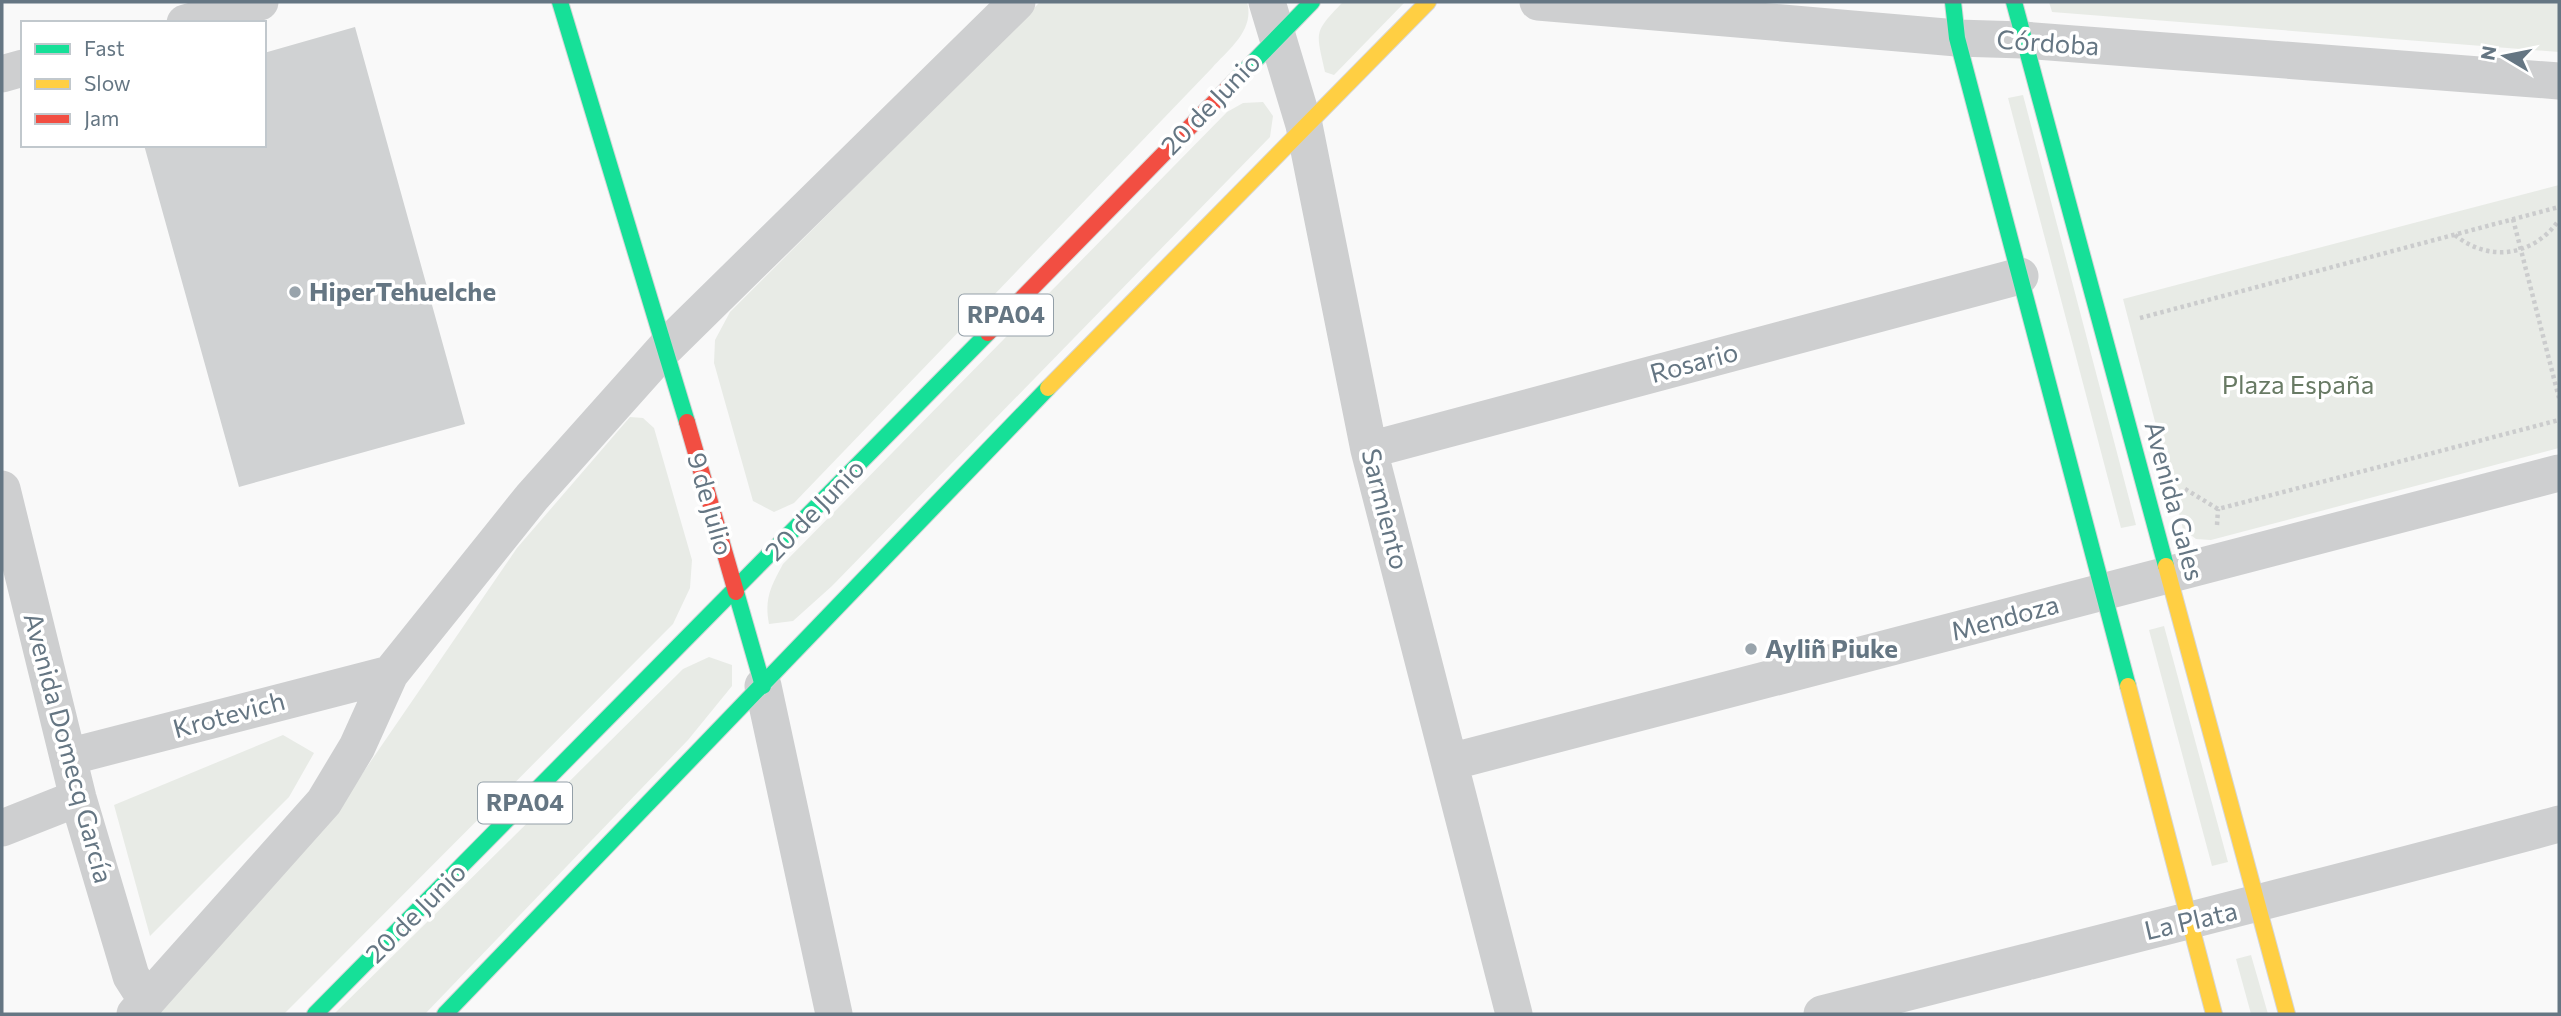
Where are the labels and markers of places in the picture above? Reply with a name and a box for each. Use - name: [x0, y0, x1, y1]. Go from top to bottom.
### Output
- place label: HiperTehuelche: [309, 275, 496, 306]
- marker: HiperTehuelche: [287, 284, 303, 300]
- place label: Ayliñ Piuke: [1765, 632, 1898, 663]
- marker: Ayliñ Piuke: [1743, 641, 1759, 657]

